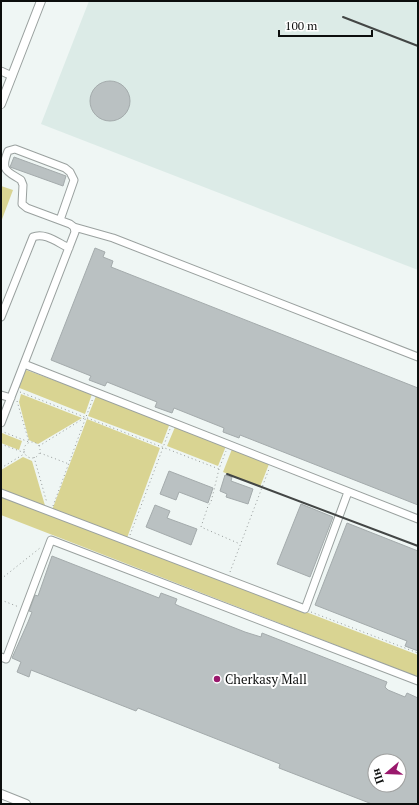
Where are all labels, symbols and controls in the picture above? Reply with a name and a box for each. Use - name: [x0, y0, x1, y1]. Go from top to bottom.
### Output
- scale bar: [279, 12, 372, 38]
- text: 100 m: [285, 18, 318, 33]
- place label: Cherkasy Mall: [225, 670, 307, 688]
- marker: Cherkasy Mall: [212, 674, 222, 684]
- north arrow: [367, 753, 407, 793]
- text: Пн: [368, 767, 387, 786]

